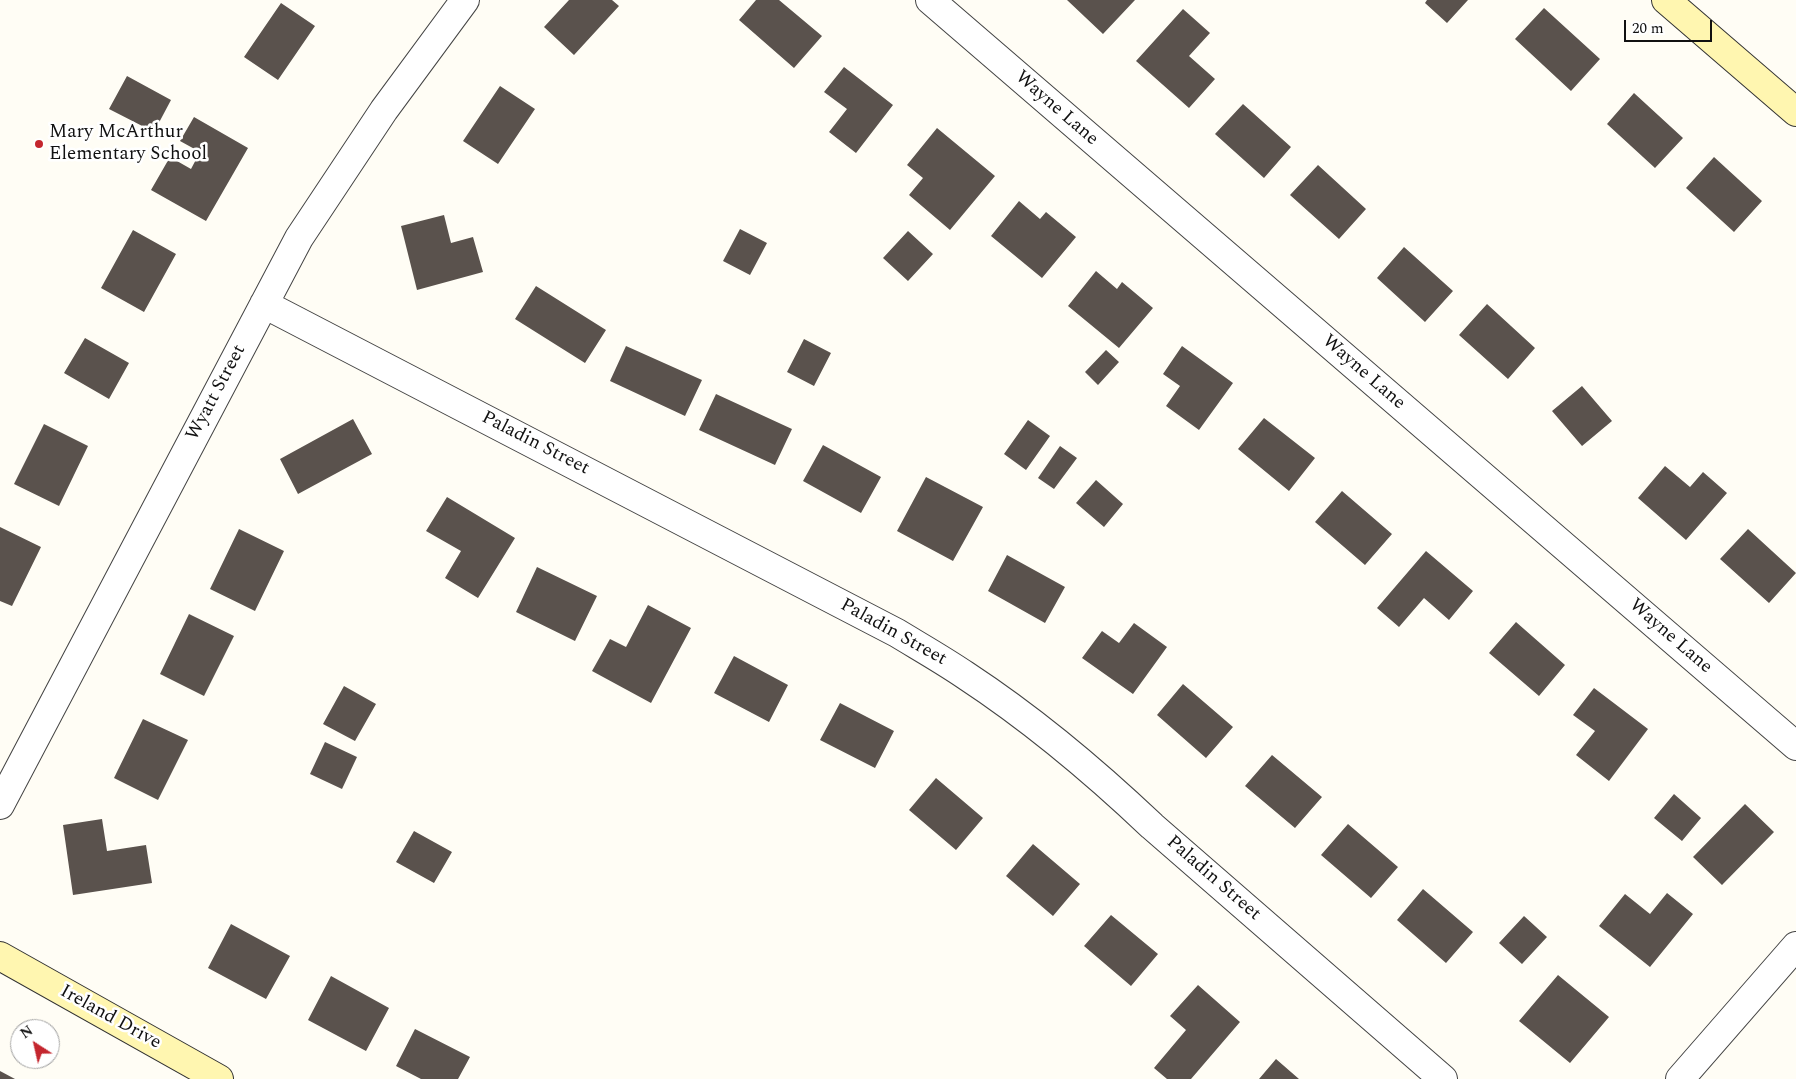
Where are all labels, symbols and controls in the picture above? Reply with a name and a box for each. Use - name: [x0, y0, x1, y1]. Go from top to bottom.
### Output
- scale bar: [1626, 10, 1714, 42]
- text: 20 m: [1632, 17, 1664, 40]
- street label: Wayne Lane: [1010, 67, 1102, 151]
- place label: Mary McArthur Elementary School: [49, 122, 207, 166]
- marker: Mary McArthur Elementary School: [33, 138, 45, 150]
- street label: Wayne Lane: [1317, 331, 1409, 415]
- street label: Wyatt Street: [182, 341, 252, 445]
- street label: Paladin Street: [477, 407, 593, 481]
- street label: Paladin Street: [836, 594, 950, 672]
- street label: Wayne Lane: [1624, 595, 1716, 679]
- street label: Paladin Street: [1161, 832, 1265, 926]
- street label: Ireland Drive: [56, 981, 164, 1055]
- north arrow: [10, 1019, 60, 1069]
- text: N: [16, 1020, 37, 1044]

